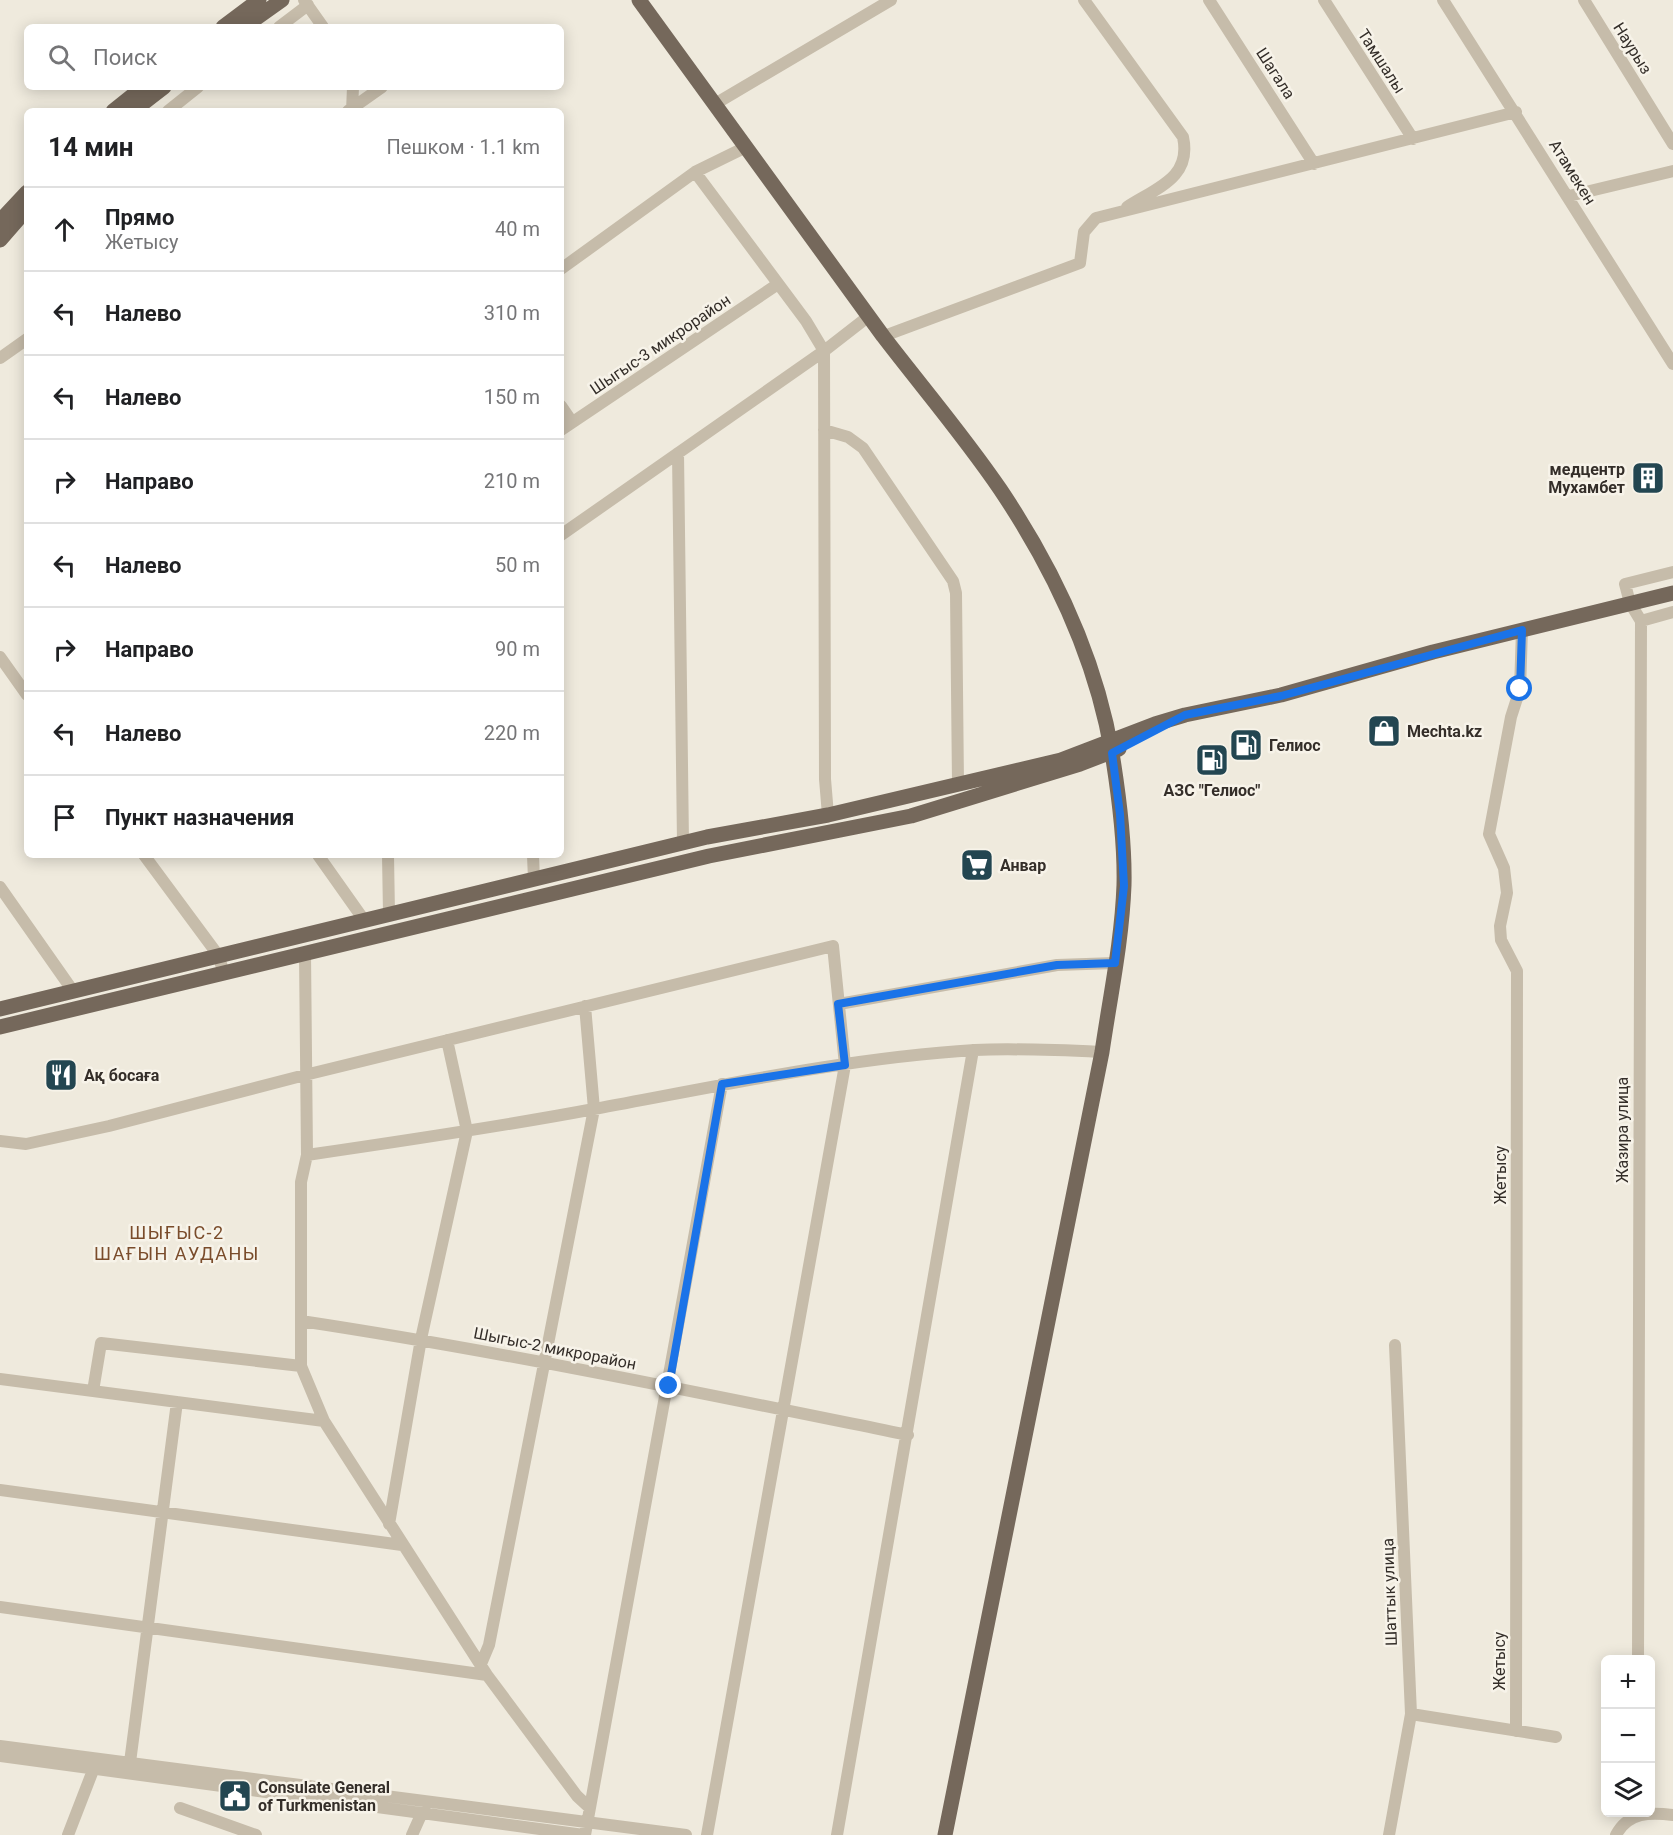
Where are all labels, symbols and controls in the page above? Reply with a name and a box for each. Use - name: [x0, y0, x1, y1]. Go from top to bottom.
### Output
- street label: Наурыз: [1609, 19, 1656, 78]
- search box: [24, 24, 564, 90]
- street label: Тамшалы: [1354, 26, 1409, 97]
- icon: search: [45, 41, 78, 74]
- street label: Шагала: [1252, 44, 1299, 102]
- text: Поиск: [93, 45, 157, 70]
- text: 14 мин: [48, 132, 133, 162]
- text: Пешком · 1.1 km: [387, 135, 540, 159]
- street label: Атамекен: [1545, 136, 1600, 208]
- text: Прямо: [105, 205, 174, 230]
- icon: ahead: [48, 213, 81, 246]
- text: 40 m: [495, 217, 540, 241]
- text: Жетысу: [105, 230, 178, 254]
- street label: Шыгыс-3 микрорайон: [586, 290, 734, 399]
- icon: left: [48, 297, 81, 330]
- text: Налево: [105, 301, 182, 326]
- text: 310 m: [484, 301, 540, 325]
- icon: left: [48, 381, 81, 414]
- text: Налево: [105, 385, 182, 410]
- text: 150 m: [484, 385, 540, 409]
- place label: медцентр Мухамбет: [1548, 460, 1625, 497]
- building icon: медцентр Мухамбет: [1630, 460, 1666, 496]
- icon: right: [48, 465, 81, 498]
- text: Направо: [105, 469, 194, 494]
- text: 210 m: [484, 469, 540, 493]
- icon: left: [48, 549, 81, 582]
- text: Налево: [105, 553, 182, 578]
- text: 50 m: [495, 553, 540, 577]
- icon: right: [48, 633, 81, 666]
- text: Направо: [105, 637, 194, 662]
- text: 90 m: [495, 637, 540, 661]
- route start: [1506, 675, 1532, 701]
- shop icon: Mechta.kz: [1366, 713, 1402, 749]
- icon: left: [48, 717, 81, 750]
- text: Налево: [105, 721, 182, 746]
- text: 220 m: [484, 721, 540, 745]
- place label: Mechta.kz: [1407, 722, 1482, 741]
- fuel station icon: Гелиос: [1228, 727, 1264, 763]
- place label: Гелиос: [1269, 736, 1321, 755]
- fuel station icon: АЗС "Гелиос": [1194, 742, 1230, 778]
- place label: АЗС "Гелиос": [1164, 781, 1260, 800]
- icon: arrive: [48, 801, 81, 834]
- text: Пункт назначения: [105, 805, 294, 830]
- supermarket icon: Анвар: [959, 847, 995, 883]
- place label: Анвар: [1000, 856, 1046, 875]
- restaurant icon: Ақ босаға: [43, 1057, 79, 1093]
- place label: Ақ босаға: [84, 1066, 160, 1085]
- street label: Жазира улица: [1613, 1077, 1632, 1183]
- street label: Жетысу: [1491, 1145, 1510, 1204]
- district label: ШЫҒЫС-2 ШАҒЫН АУДАНЫ: [94, 1222, 260, 1264]
- street label: Шыгыс-2 микрорайон: [472, 1323, 638, 1374]
- route end: [655, 1372, 681, 1398]
- street label: Шаттык улица: [1378, 1538, 1401, 1646]
- street label: Жетысу: [1490, 1631, 1509, 1690]
- map controls: [1601, 1655, 1655, 1817]
- button: +: [1601, 1655, 1655, 1709]
- button: −: [1601, 1709, 1655, 1763]
- button: layers: [1601, 1763, 1655, 1817]
- public building icon: Consulate General of Turkmenistan: [217, 1778, 253, 1814]
- place label: Consulate General of Turkmenistan: [258, 1778, 390, 1815]

